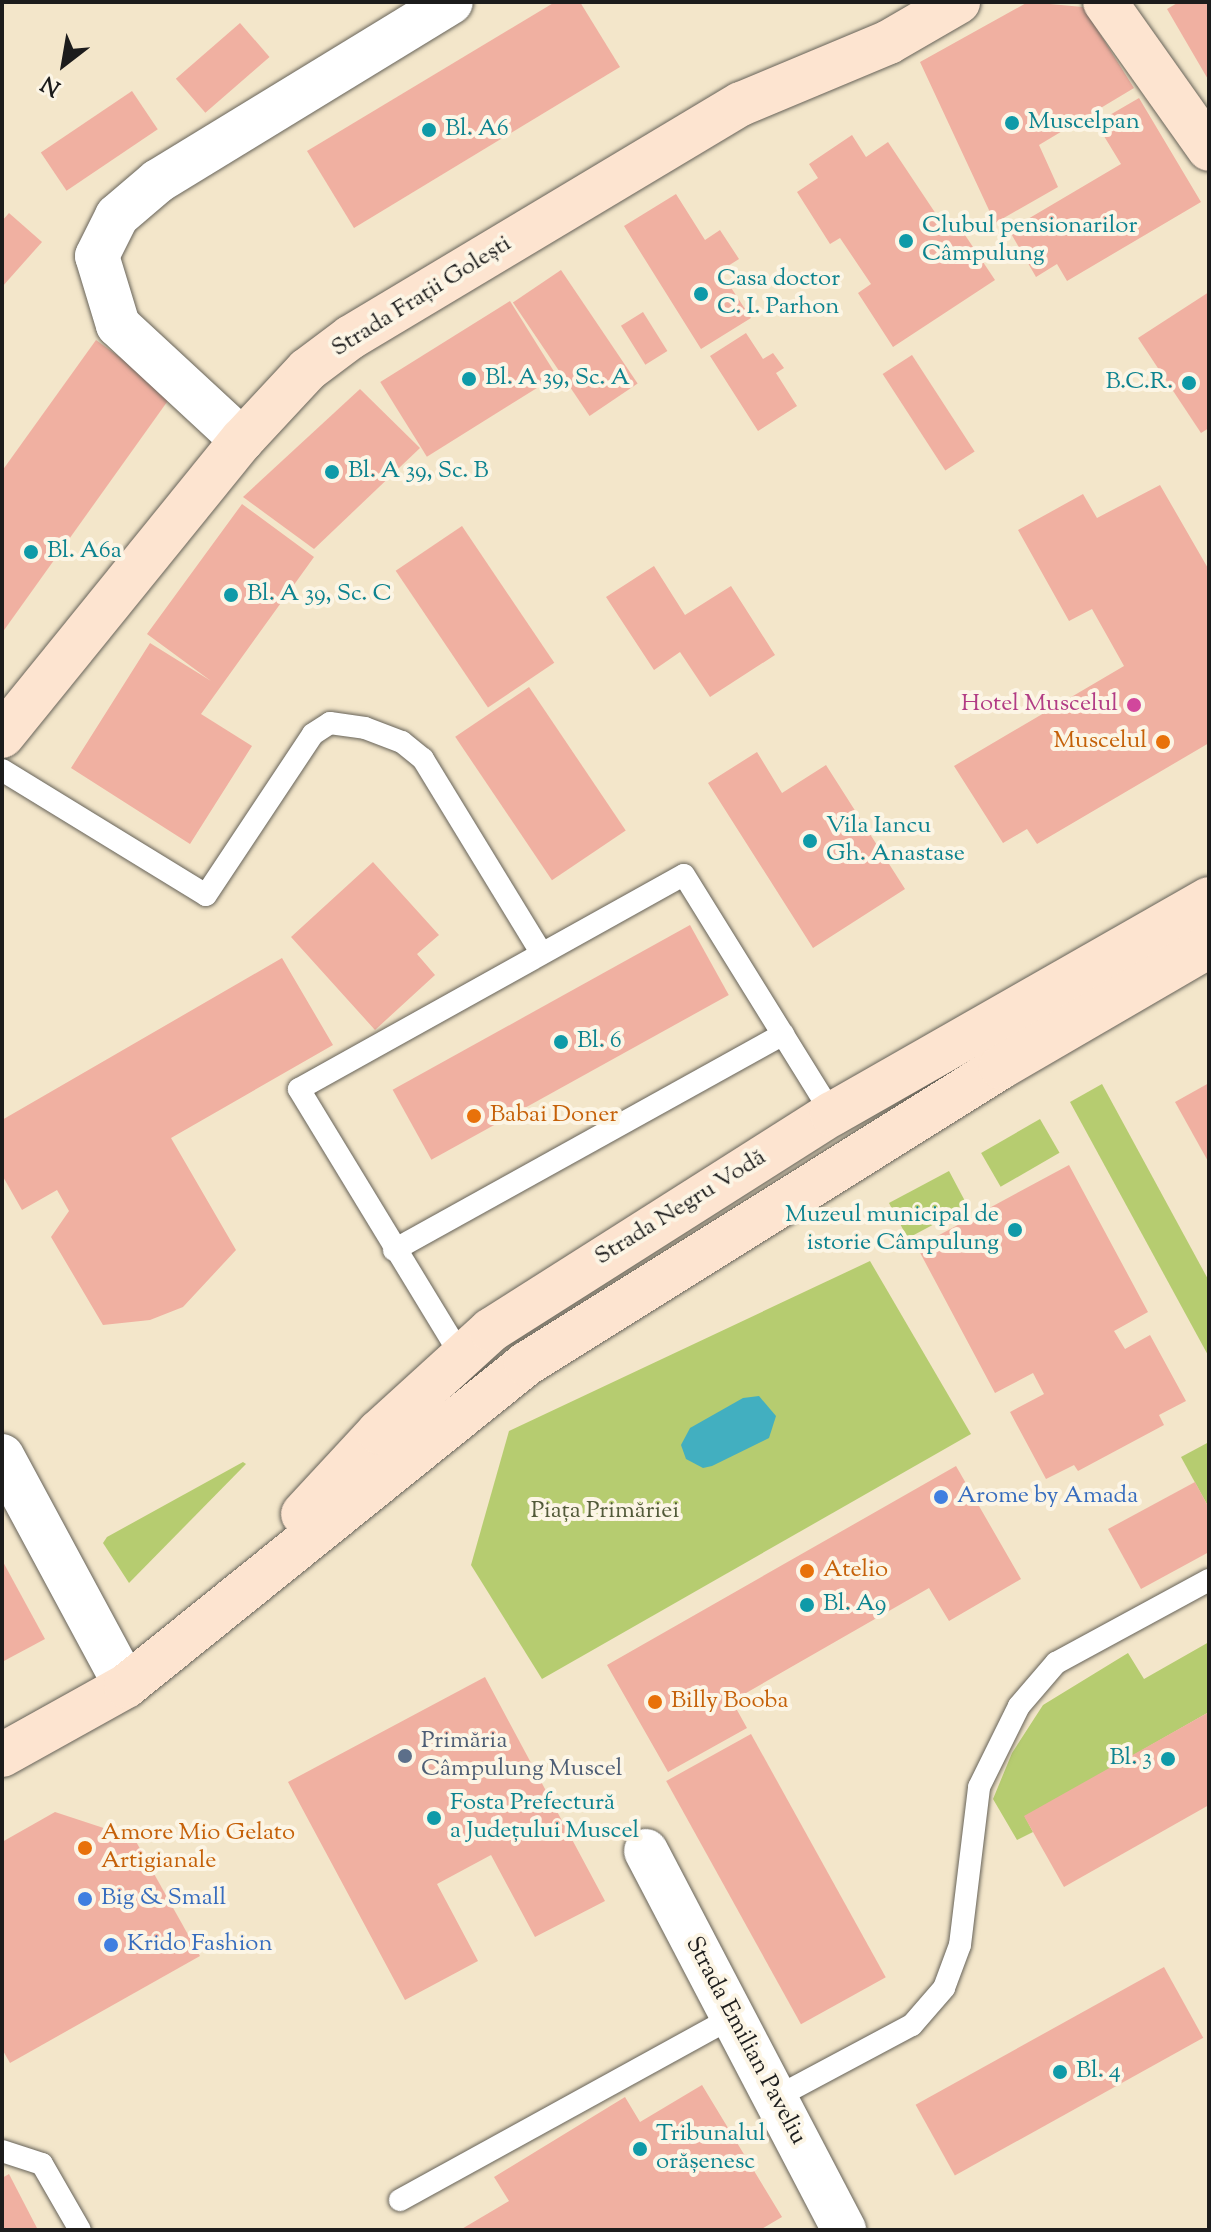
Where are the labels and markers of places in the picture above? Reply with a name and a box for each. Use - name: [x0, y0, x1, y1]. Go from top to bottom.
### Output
- place label: Muscelpan: [1028, 109, 1140, 137]
- marker: Muscelpan: [1003, 114, 1021, 132]
- place label: Bl. A6: [445, 116, 509, 144]
- marker: Bl. A6: [420, 121, 438, 139]
- place label: Clubul pensionarilor Câmpulung: [922, 213, 1137, 269]
- marker: Clubul pensionarilor Câmpulung: [897, 232, 915, 250]
- place label: Casa doctor C. I. Parhon: [717, 266, 840, 322]
- marker: Casa doctor C. I. Parhon: [692, 285, 710, 303]
- place label: Bl. A 39, Sc. A: [485, 365, 630, 393]
- place label: B.C.R.: [1105, 369, 1173, 397]
- marker: Bl. A 39, Sc. A: [460, 370, 478, 388]
- marker: B.C.R.: [1180, 374, 1198, 392]
- place label: Bl. A 39, Sc. B: [348, 458, 488, 486]
- marker: Bl. A 39, Sc. B: [323, 463, 341, 481]
- place label: Bl. A6a: [47, 538, 122, 566]
- marker: Bl. A6a: [22, 543, 40, 561]
- place label: Bl. A 39, Sc. C: [247, 581, 392, 609]
- marker: Bl. A 39, Sc. C: [222, 586, 240, 604]
- place label: Hotel Muscelul: [961, 691, 1118, 719]
- marker: Hotel Muscelul: [1125, 696, 1143, 714]
- place label: Muscelul: [1053, 728, 1147, 756]
- marker: Muscelul: [1154, 733, 1172, 751]
- place label: Vila Iancu Gh. Anastase: [826, 813, 965, 869]
- marker: Vila Iancu Gh. Anastase: [801, 832, 819, 850]
- place label: Bl. 6: [577, 1028, 622, 1056]
- marker: Bl. 6: [552, 1033, 570, 1051]
- place label: Babai Doner: [490, 1102, 618, 1130]
- marker: Babai Doner: [465, 1107, 483, 1125]
- place label: Muzeul municipal de istorie Câmpulung: [785, 1202, 999, 1258]
- marker: Muzeul municipal de istorie Câmpulung: [1006, 1221, 1024, 1239]
- place label: Arome by Amada: [957, 1483, 1138, 1511]
- marker: Arome by Amada: [932, 1488, 950, 1506]
- place label: Atelio: [823, 1557, 888, 1585]
- marker: Atelio: [798, 1562, 816, 1580]
- place label: Bl. A9: [823, 1591, 887, 1619]
- marker: Bl. A9: [798, 1596, 816, 1614]
- place label: Billy Booba: [671, 1688, 788, 1716]
- marker: Billy Booba: [646, 1693, 664, 1711]
- place label: Primăria Câmpulung Muscel: [421, 1728, 622, 1784]
- place label: Bl. 3: [1109, 1745, 1152, 1773]
- marker: Primăria Câmpulung Muscel: [396, 1747, 414, 1765]
- marker: Bl. 3: [1159, 1750, 1177, 1768]
- place label: Fosta Prefectură a Județului Muscel: [450, 1790, 639, 1846]
- marker: Fosta Prefectură a Județului Muscel: [425, 1809, 443, 1827]
- place label: Amore Mio Gelato Artigianale: [101, 1820, 295, 1876]
- marker: Amore Mio Gelato Artigianale: [76, 1839, 94, 1857]
- place label: Big & Small: [101, 1885, 226, 1913]
- marker: Big & Small: [76, 1890, 94, 1908]
- place label: Krido Fashion: [127, 1931, 273, 1959]
- marker: Krido Fashion: [102, 1936, 120, 1954]
- place label: Bl. 4: [1076, 2058, 1121, 2086]
- marker: Bl. 4: [1051, 2063, 1069, 2081]
- place label: Tribunalul orășenesc: [656, 2121, 766, 2177]
- marker: Tribunalul orășenesc: [631, 2140, 649, 2158]

